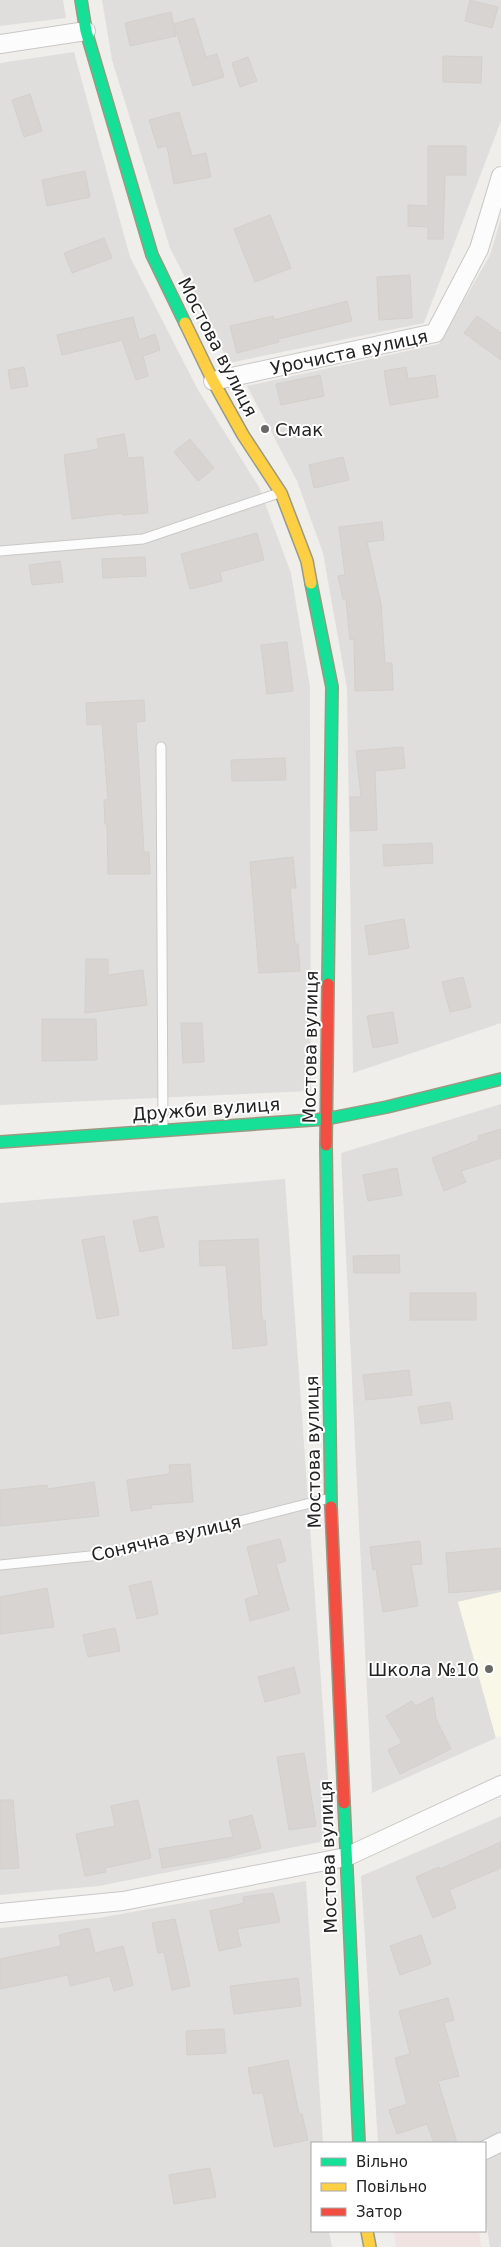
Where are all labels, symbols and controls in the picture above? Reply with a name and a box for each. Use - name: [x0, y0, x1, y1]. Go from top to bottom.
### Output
- street label: Мостова вулиця: [174, 274, 262, 420]
- street label: Урочиста вулиця: [268, 325, 430, 379]
- place label: Смак: [275, 419, 323, 440]
- marker: Смак: [259, 423, 271, 435]
- street label: Мостова вулиця: [298, 970, 322, 1124]
- street label: Дружби вулиця: [131, 1093, 281, 1125]
- street label: Мостова вулиця: [301, 1375, 325, 1529]
- street label: Сонячна вулиця: [89, 1511, 243, 1565]
- place label: Школа №10: [368, 1659, 479, 1680]
- marker: Школа №10: [483, 1663, 495, 1675]
- street label: Мостова вулиця: [315, 1780, 341, 1934]
- legend: [311, 2142, 486, 2232]
- text: Вільно: [356, 2153, 408, 2171]
- text: Повільно: [356, 2178, 427, 2196]
- text: Затор: [356, 2203, 402, 2221]

